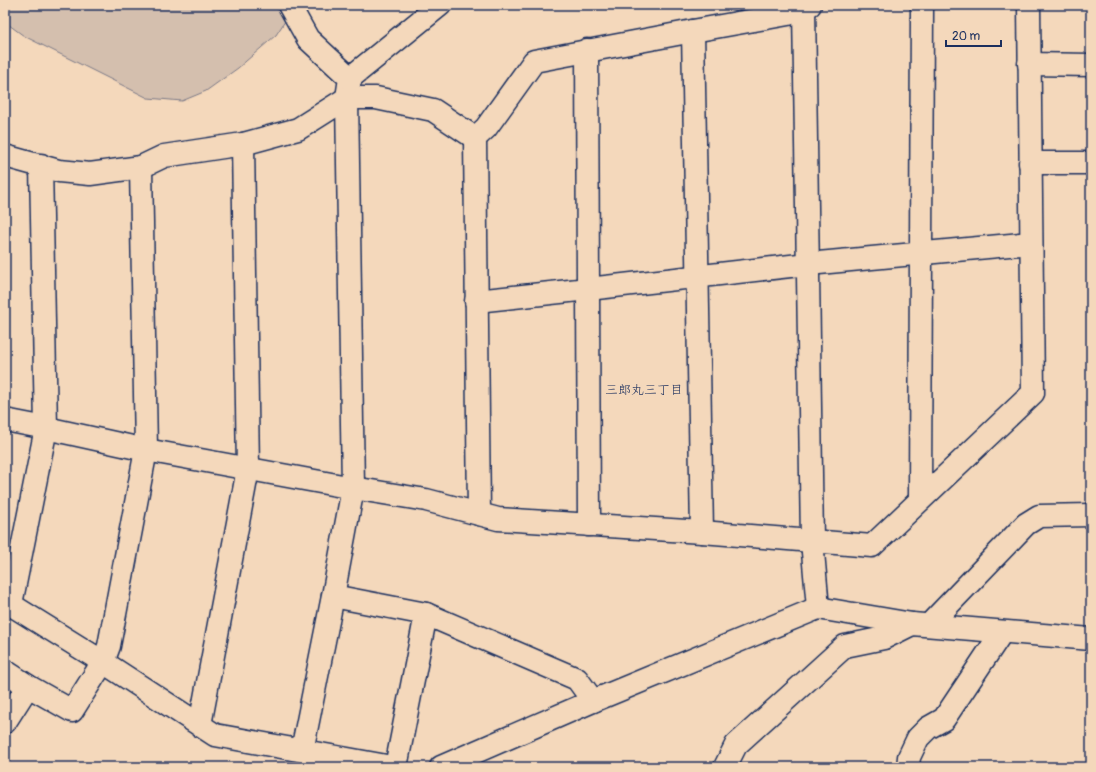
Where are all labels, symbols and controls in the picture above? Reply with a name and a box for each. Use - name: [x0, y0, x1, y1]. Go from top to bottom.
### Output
- scale bar: [946, 22, 1001, 48]
- text: 20 m: [952, 29, 981, 44]
- district label: 三郎丸三丁目: [605, 382, 683, 398]

